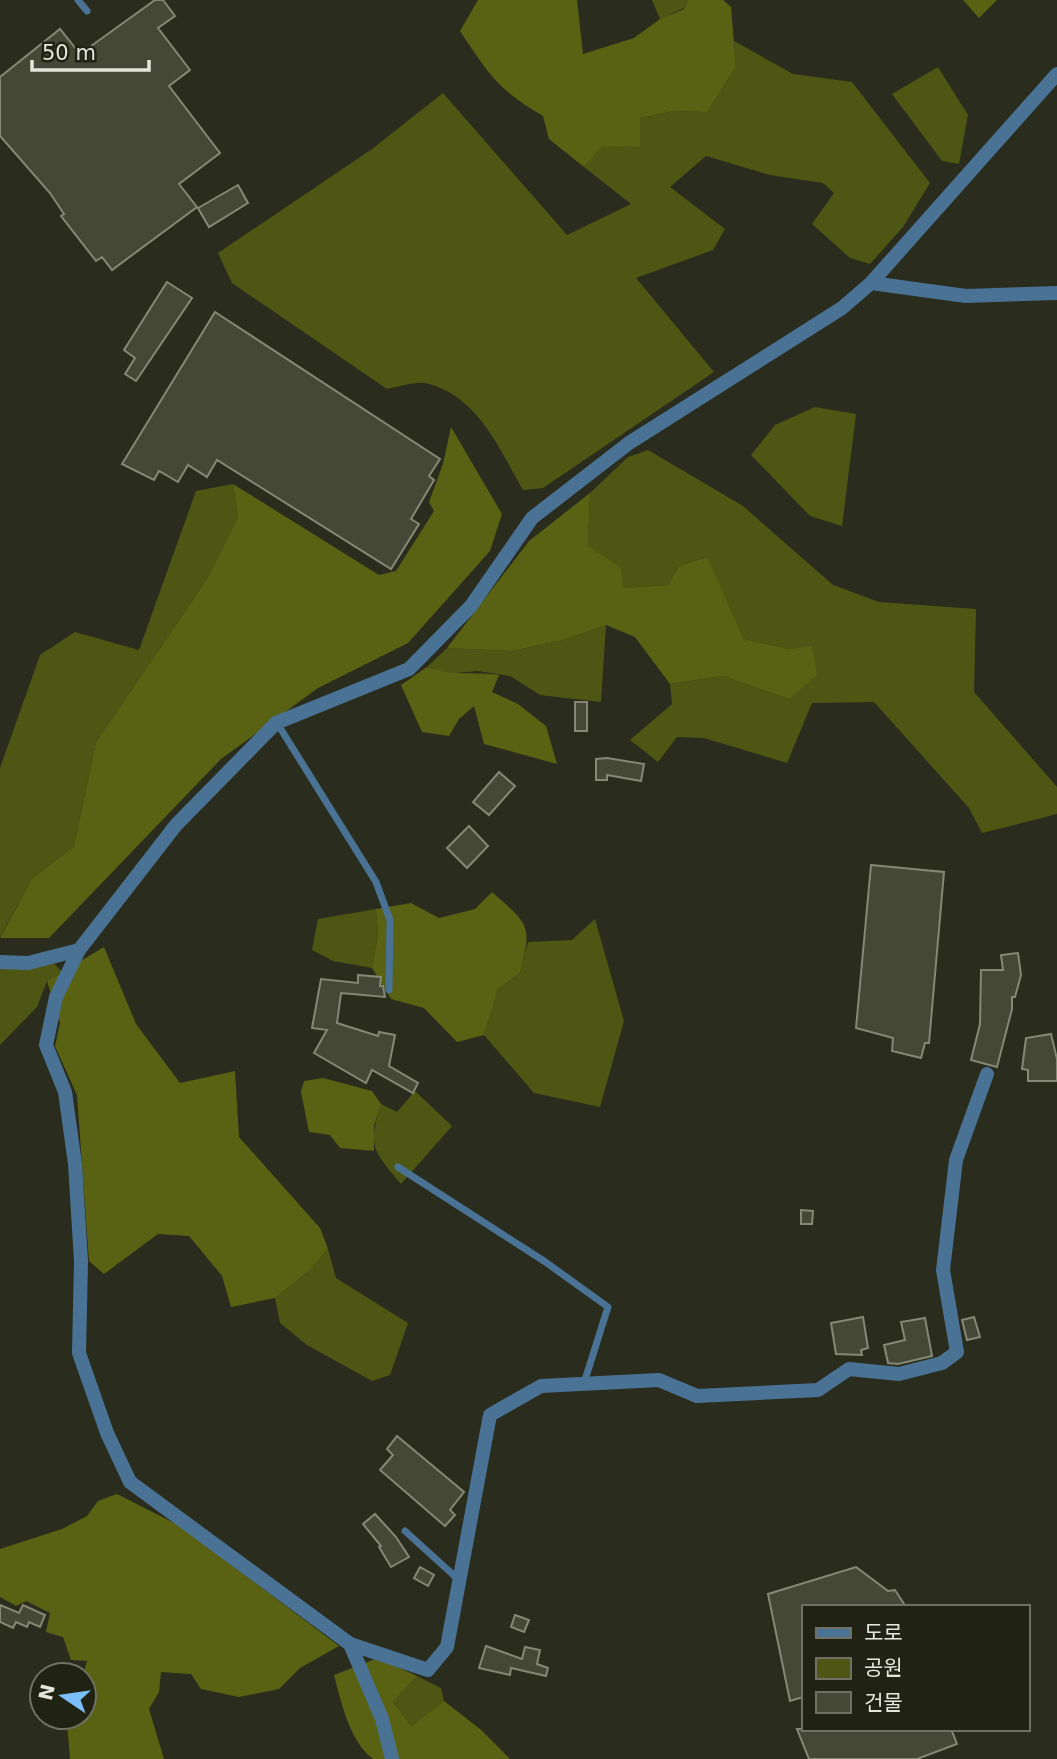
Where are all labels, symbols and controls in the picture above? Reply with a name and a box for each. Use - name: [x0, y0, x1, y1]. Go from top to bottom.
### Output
- scale bar: [32, 28, 149, 72]
- text: 50 m: [42, 41, 96, 65]
- legend: [802, 1605, 1029, 1731]
- text: 도로: [864, 1621, 903, 1645]
- text: 공원: [864, 1656, 903, 1680]
- north arrow: [28, 1661, 98, 1731]
- text: N: [34, 1682, 59, 1702]
- text: 건물: [864, 1691, 903, 1715]

